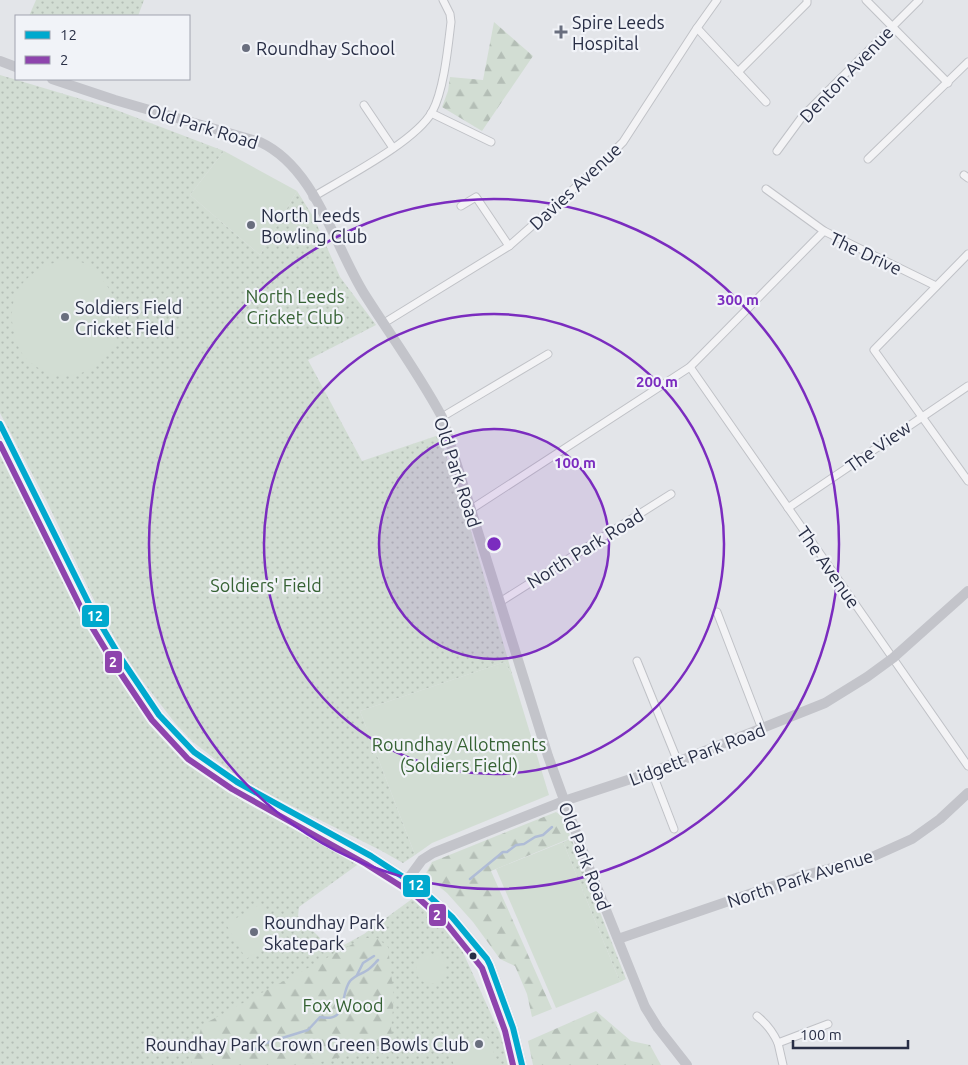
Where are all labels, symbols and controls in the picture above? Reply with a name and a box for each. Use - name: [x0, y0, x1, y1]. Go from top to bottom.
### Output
- place label: Spire Leeds Hospital: [572, 12, 665, 53]
- legend: [15, 15, 190, 80]
- street label: Denton Avenue: [795, 22, 897, 126]
- marker: Spire Leeds Hospital: [554, 25, 568, 39]
- text: 12: [60, 26, 77, 43]
- place label: Roundhay School: [256, 38, 395, 58]
- marker: Roundhay School: [240, 42, 252, 54]
- text: 2: [60, 51, 68, 68]
- street label: Old Park Road: [145, 100, 261, 152]
- street label: Davies Avenue: [525, 139, 625, 233]
- place label: North Leeds Bowling Club: [261, 205, 367, 246]
- marker: North Leeds Bowling Club: [245, 219, 257, 231]
- street label: The Drive: [827, 228, 905, 278]
- park label: North Leeds Cricket Club: [245, 286, 345, 327]
- text: 300 m: [717, 291, 759, 308]
- place label: Soldiers Field Cricket Field: [75, 297, 182, 338]
- marker: Soldiers Field Cricket Field: [59, 311, 71, 323]
- text: 200 m: [636, 373, 678, 390]
- street label: Old Park Road: [431, 414, 485, 530]
- street label: The View: [842, 416, 914, 476]
- text: 100 m: [554, 454, 596, 471]
- street label: North Park Road: [523, 504, 647, 592]
- street label: The Avenue: [794, 522, 864, 612]
- centre of rings: [485, 535, 503, 553]
- park label: Soldiers' Field: [210, 575, 322, 595]
- line badge: 12: [81, 604, 110, 628]
- text: 12: [87, 608, 103, 624]
- line badge: 2: [104, 650, 123, 674]
- text: 2: [109, 654, 117, 670]
- street label: Lidgett Park Road: [626, 719, 768, 789]
- park label: Roundhay Allotments (Soldiers Field): [372, 734, 546, 776]
- street label: Old Park Road: [555, 799, 615, 913]
- street label: North Park Avenue: [725, 845, 875, 911]
- line badge: 12: [402, 874, 431, 898]
- text: 12: [408, 877, 424, 893]
- line badge: 2: [428, 903, 447, 927]
- text: 2: [433, 907, 441, 923]
- place label: Roundhay Park Skatepark: [264, 912, 385, 953]
- marker: Roundhay Park Skatepark: [248, 926, 260, 938]
- unlabelled marker: [468, 951, 478, 961]
- park label: Fox Wood: [303, 995, 383, 1015]
- scale bar: [793, 1018, 908, 1050]
- text: 100 m: [800, 1026, 842, 1043]
- place label: Roundhay Park Crown Green Bowls Club: [145, 1034, 469, 1054]
- marker: Roundhay Park Crown Green Bowls Club: [473, 1038, 485, 1050]

